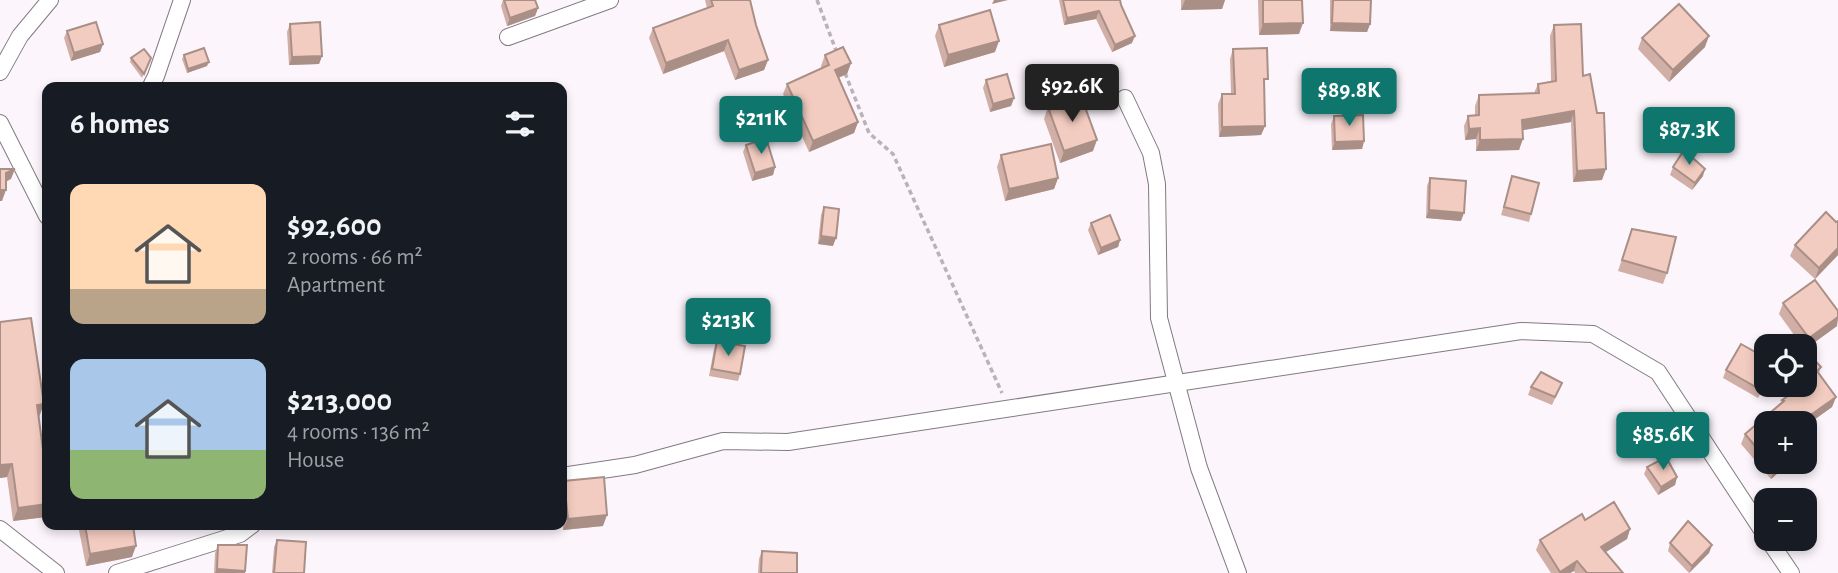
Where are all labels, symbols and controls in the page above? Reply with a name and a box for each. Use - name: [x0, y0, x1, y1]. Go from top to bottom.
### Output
- pin: $92.6K: [1015, 64, 1129, 124]
- pin: $89.8K: [1292, 68, 1406, 128]
- text: $92.6K: [1041, 75, 1103, 98]
- text: $89.8K: [1318, 79, 1380, 102]
- pin: $211K: [712, 96, 810, 156]
- icon: filters: [501, 105, 539, 143]
- text: $211K: [735, 107, 787, 130]
- pin: $87.3K: [1632, 108, 1746, 167]
- text: 6 homes: [70, 109, 170, 139]
- text: $87.3K: [1659, 118, 1719, 141]
- text: $92,600: [287, 211, 382, 241]
- icon: home: [126, 212, 210, 296]
- text: 2 rooms · 66 m²: [287, 246, 423, 269]
- text: Apartment: [287, 274, 385, 297]
- pin: $213K: [679, 298, 777, 358]
- text: $213K: [702, 309, 754, 332]
- map controls: [1754, 334, 1817, 551]
- button: locate: [1754, 334, 1817, 397]
- text: $213,000: [287, 386, 392, 416]
- icon: home: [126, 387, 210, 471]
- button: +: [1754, 411, 1817, 474]
- pin: $85.6K: [1606, 412, 1720, 472]
- text: 4 rooms · 136 m²: [287, 421, 430, 444]
- text: $85.6K: [1632, 423, 1694, 446]
- text: House: [287, 449, 344, 472]
- button: −: [1754, 488, 1817, 551]

